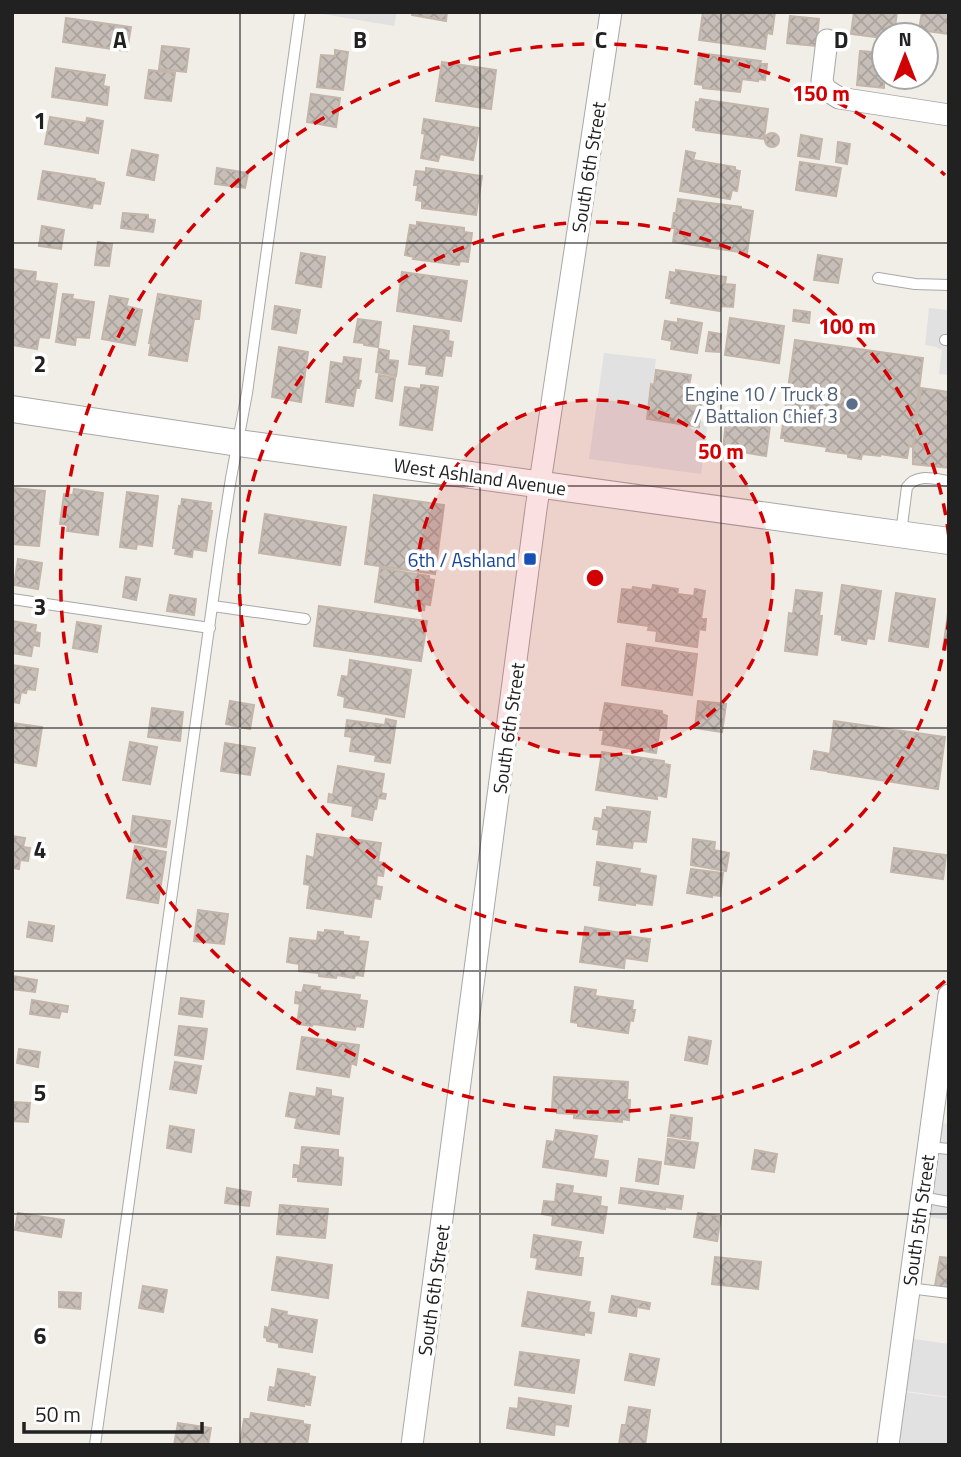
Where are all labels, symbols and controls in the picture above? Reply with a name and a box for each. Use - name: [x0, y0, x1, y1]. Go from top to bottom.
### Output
- north arrow: [870, 21, 940, 91]
- text: A: [113, 22, 127, 57]
- text: B: [353, 22, 367, 57]
- text: C: [595, 22, 607, 57]
- text: D: [834, 22, 848, 57]
- text: N: [898, 24, 912, 53]
- text: 150 m: [792, 77, 850, 109]
- street label: South 6th Street: [563, 99, 613, 235]
- text: 1: [34, 103, 46, 138]
- text: 100 m: [818, 310, 876, 342]
- text: 2: [34, 346, 46, 381]
- place label: Engine 10 / Truck 8 / Battalion Chief 3: [685, 379, 838, 430]
- marker: Engine 10 / Truck 8 / Battalion Chief 3: [844, 396, 860, 412]
- text: 50 m: [698, 435, 744, 467]
- street label: West Ashland Avenue: [392, 450, 568, 502]
- place label: 6th / Ashland: [408, 545, 516, 574]
- marker: 6th / Ashland: [522, 551, 538, 567]
- centre of rings: [583, 566, 607, 590]
- text: 3: [34, 589, 46, 624]
- street label: South 6th Street: [484, 660, 532, 795]
- text: 4: [34, 832, 46, 867]
- text: 5: [34, 1075, 46, 1110]
- street label: South 5th Street: [894, 1152, 942, 1287]
- street label: South 6th Street: [409, 1222, 457, 1357]
- text: 6: [34, 1318, 47, 1353]
- scale bar: [24, 1390, 203, 1434]
- text: 50 m: [35, 1398, 81, 1430]

